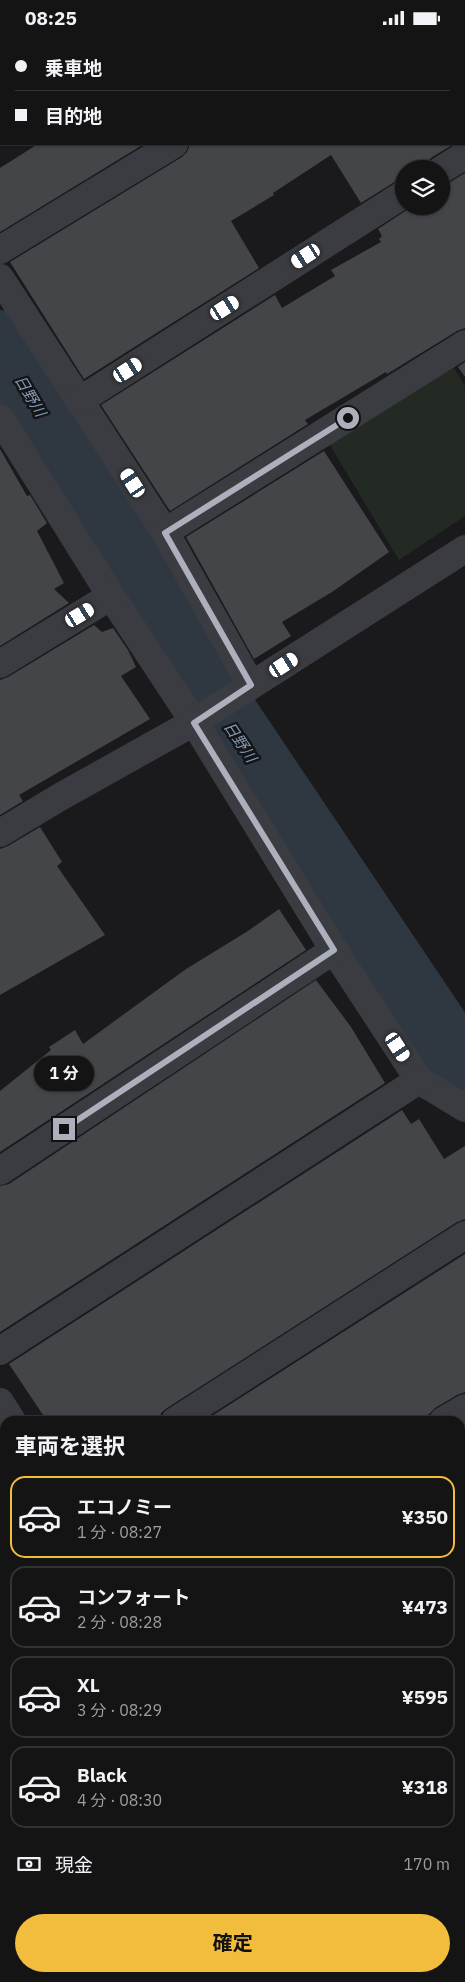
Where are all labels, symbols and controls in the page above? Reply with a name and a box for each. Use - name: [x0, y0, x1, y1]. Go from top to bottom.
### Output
- text: 08:25: [25, 6, 77, 30]
- text: 乗車地: [45, 56, 102, 80]
- text: 目的地: [45, 104, 102, 128]
- map controls: [395, 160, 450, 215]
- button: layers: [395, 160, 450, 215]
- car: [289, 242, 322, 270]
- car: [208, 294, 241, 322]
- car: [111, 356, 144, 384]
- water label: 日野川: [11, 372, 51, 422]
- route start: [337, 407, 359, 429]
- car: [118, 466, 147, 500]
- car: [63, 601, 96, 629]
- car: [267, 651, 300, 679]
- water label: 日野川: [220, 718, 262, 767]
- car: [383, 1030, 412, 1064]
- callout: 1 分: [34, 1057, 94, 1091]
- text: 1 分: [49, 1063, 79, 1083]
- route end: [53, 1118, 75, 1140]
- text: 車両を選択: [15, 1431, 125, 1460]
- icon: car: [17, 1495, 62, 1540]
- text: エコノミー: [77, 1495, 172, 1519]
- text: ¥350: [401, 1505, 448, 1529]
- text: 1 分 · 08:27: [77, 1522, 162, 1542]
- icon: car: [17, 1585, 62, 1630]
- text: コンフォート: [77, 1585, 190, 1609]
- text: ¥473: [401, 1595, 448, 1619]
- text: 2 分 · 08:28: [77, 1612, 162, 1632]
- text: XL: [77, 1673, 100, 1697]
- icon: car: [17, 1675, 62, 1720]
- text: ¥595: [401, 1685, 448, 1709]
- text: 3 分 · 08:29: [77, 1700, 162, 1720]
- text: Black: [77, 1763, 127, 1787]
- icon: car: [17, 1765, 62, 1810]
- text: ¥318: [401, 1775, 448, 1799]
- text: 4 分 · 08:30: [77, 1790, 162, 1810]
- icon: cash: [15, 1850, 43, 1878]
- text: 現金: [55, 1853, 93, 1877]
- text: 170 m: [403, 1854, 450, 1874]
- button: 確定: [15, 1914, 450, 1972]

